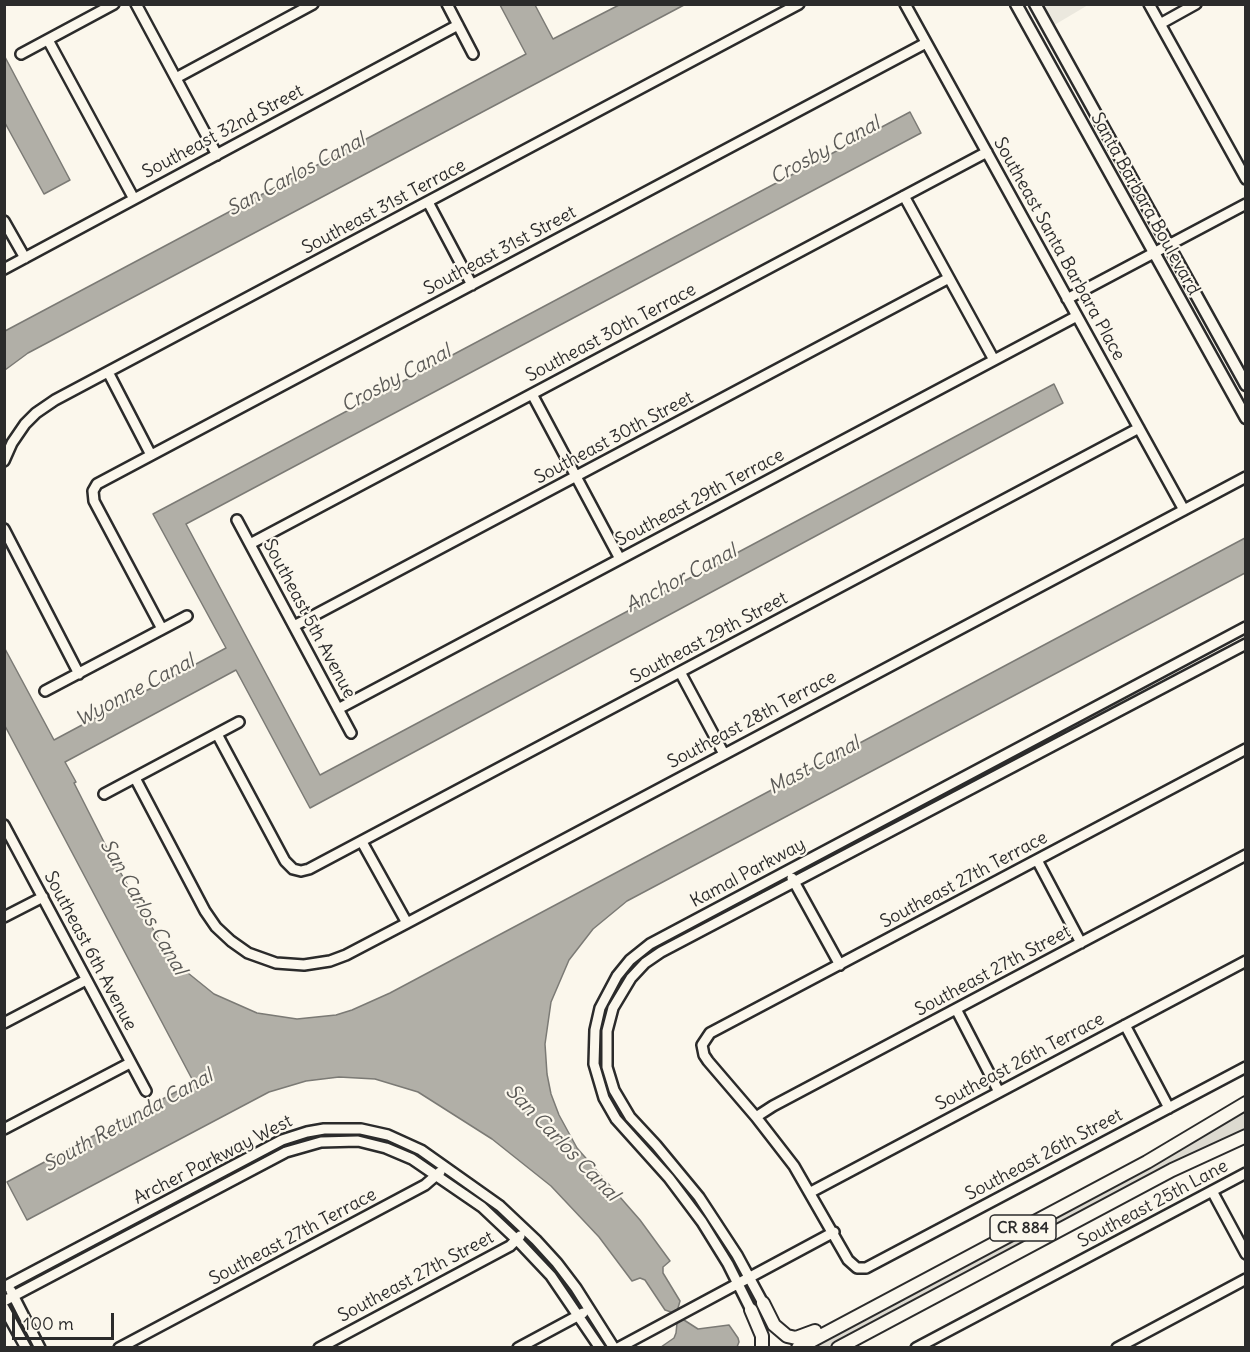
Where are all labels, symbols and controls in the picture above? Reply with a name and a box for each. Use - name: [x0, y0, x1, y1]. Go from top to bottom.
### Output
- street label: Southeast 32nd Street: [139, 80, 307, 184]
- street label: Santa Barbara Boulevard: [1086, 109, 1204, 299]
- water label: Crosby Canal: [766, 112, 884, 190]
- water label: San Carlos Canal: [223, 129, 369, 221]
- street label: Southeast Santa Barbara Place: [989, 134, 1129, 364]
- street label: Southeast 31st Terrace: [298, 155, 470, 259]
- street label: Southeast 31st Street: [420, 202, 580, 300]
- street label: Southeast 30th Terrace: [522, 279, 700, 387]
- water label: Crosby Canal: [337, 340, 455, 418]
- street label: Southeast 30th Street: [531, 387, 697, 489]
- street label: Southeast 29th Terrace: [612, 444, 788, 552]
- street label: Southeast 5th Avenue: [258, 536, 360, 702]
- water label: Anchor Canal: [621, 540, 741, 618]
- street label: Southeast 29th Street: [627, 587, 791, 689]
- water label: Wyonne Canal: [72, 650, 198, 732]
- street label: Southeast 28th Terrace: [664, 666, 840, 774]
- water label: Mast Canal: [764, 732, 864, 800]
- street label: Southeast 27th Terrace: [877, 827, 1051, 933]
- street label: Kamal Parkway: [687, 834, 809, 912]
- water label: San Carlos Canal: [94, 835, 192, 979]
- street label: Southeast 6th Avenue: [39, 868, 141, 1034]
- street label: Southeast 27th Street: [912, 921, 1074, 1021]
- street label: Southeast 26th Terrace: [932, 1008, 1108, 1116]
- water label: South Retunda Canal: [39, 1064, 217, 1178]
- water label: San Carlos Canal: [500, 1080, 624, 1206]
- street label: Southeast 26th Street: [962, 1104, 1126, 1206]
- street label: Archer Parkway West: [130, 1111, 296, 1209]
- street label: Southeast 25th Lane: [1074, 1155, 1232, 1253]
- street label: Southeast 27th Terrace: [206, 1184, 380, 1290]
- road number: CR 884: [990, 1215, 1056, 1241]
- street label: Southeast 27th Street: [335, 1227, 497, 1327]
- scale bar: [15, 1301, 117, 1339]
- text: 100 m: [23, 1312, 74, 1335]

